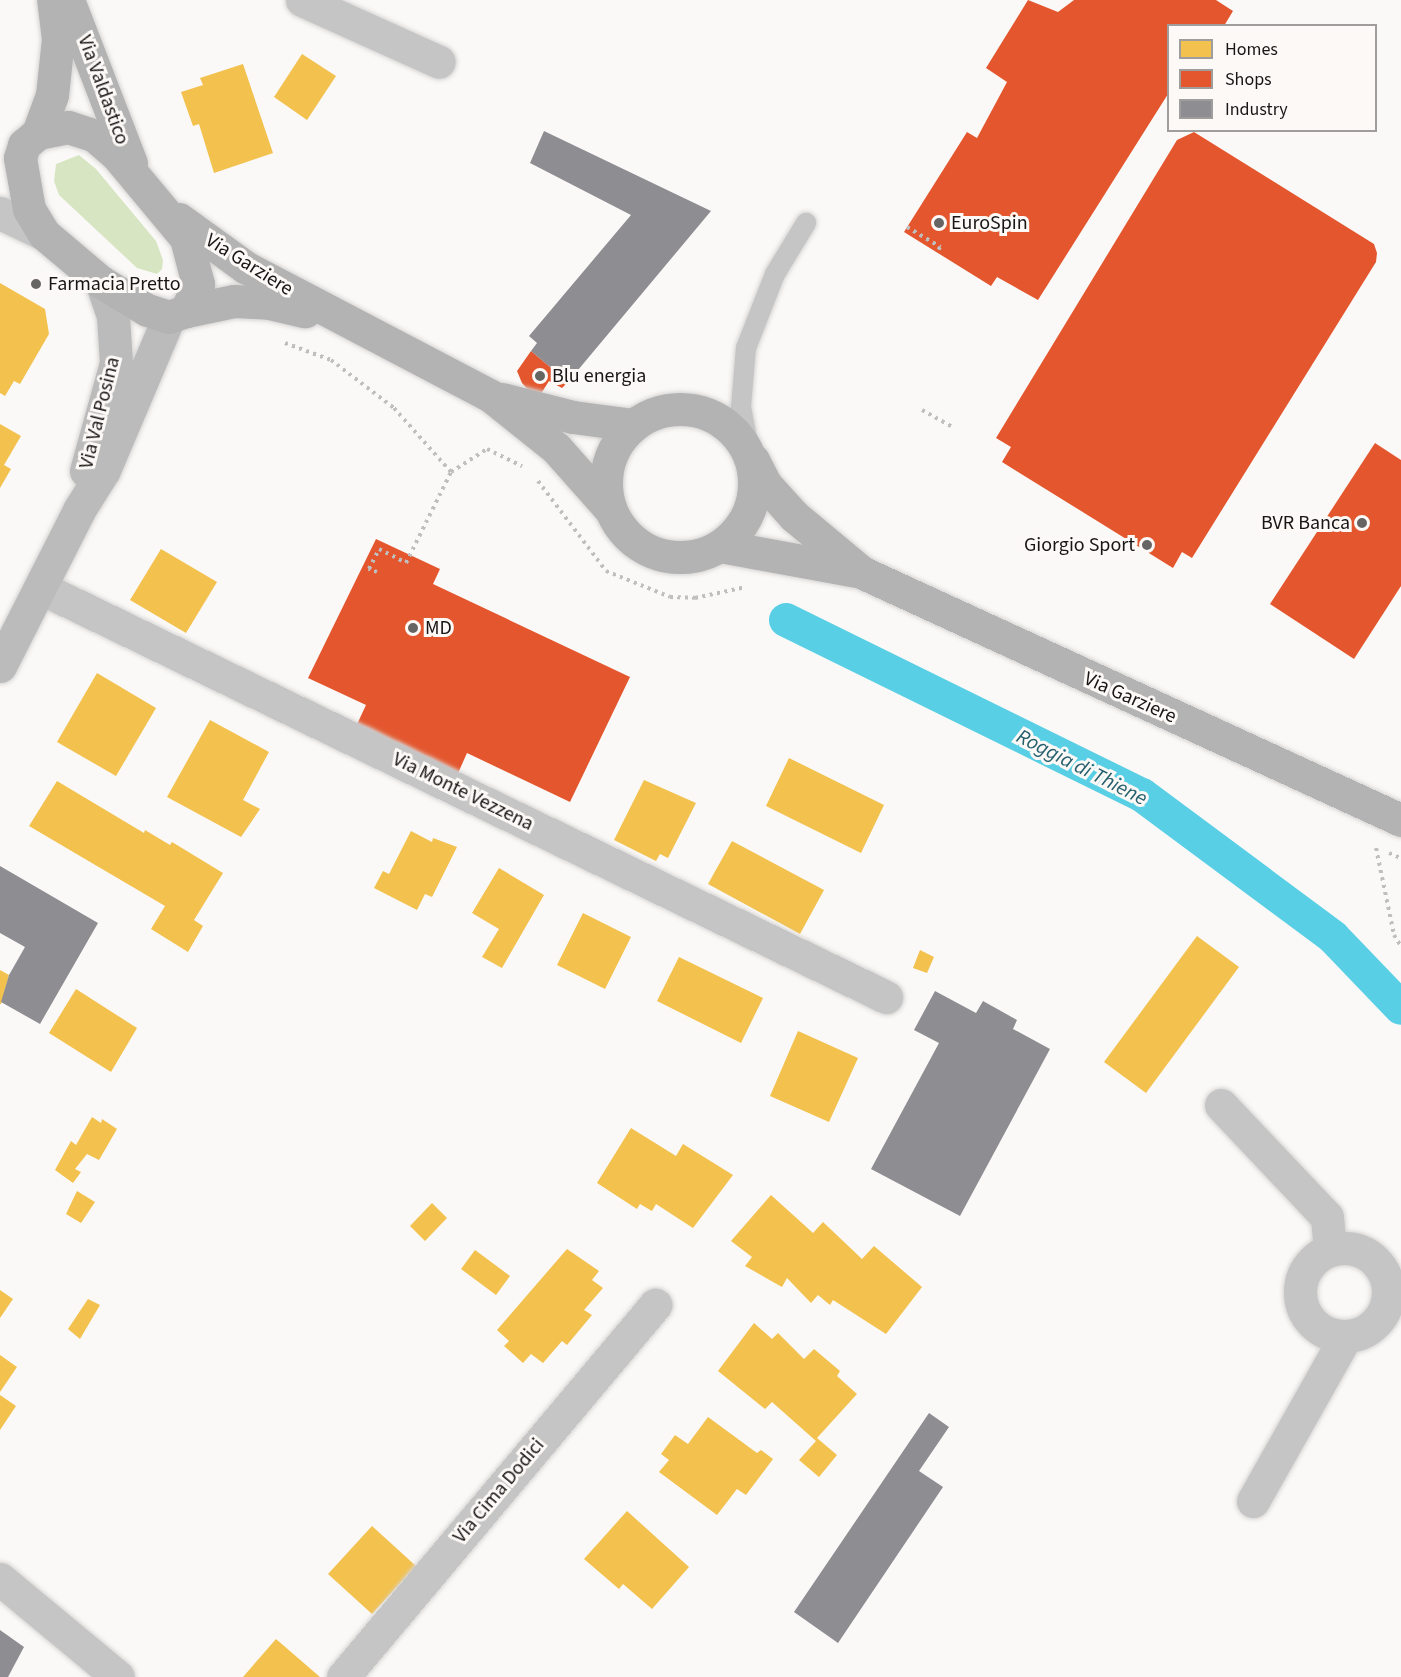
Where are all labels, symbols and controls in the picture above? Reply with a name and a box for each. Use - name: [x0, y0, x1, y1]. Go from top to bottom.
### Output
- legend: [1167, 24, 1377, 132]
- street label: Via Valdastico: [72, 32, 134, 148]
- text: Homes: [1225, 37, 1278, 62]
- text: Shops: [1225, 67, 1272, 92]
- text: Industry: [1225, 97, 1288, 122]
- place label: EuroSpin: [951, 211, 1028, 235]
- marker: EuroSpin: [932, 216, 946, 230]
- street label: Via Garziere: [201, 229, 297, 301]
- place label: Farmacia Pretto: [48, 272, 180, 296]
- marker: Farmacia Pretto: [29, 277, 43, 291]
- street label: Via Val Posina: [75, 355, 125, 471]
- place label: Blu energia: [552, 364, 646, 388]
- marker: Blu energia: [533, 369, 547, 383]
- place label: BVR Banca: [1261, 511, 1350, 535]
- marker: BVR Banca: [1355, 516, 1369, 530]
- place label: Giorgio Sport: [1024, 533, 1135, 557]
- marker: Giorgio Sport: [1140, 538, 1154, 552]
- place label: MD: [425, 616, 452, 640]
- marker: MD: [406, 621, 420, 635]
- street label: Via Garziere: [1080, 667, 1180, 729]
- water label: Roggia di Thiene: [1012, 723, 1152, 811]
- street label: Via Monte Vezzena: [389, 748, 537, 836]
- street label: Via Cima Dodici: [448, 1434, 550, 1548]

